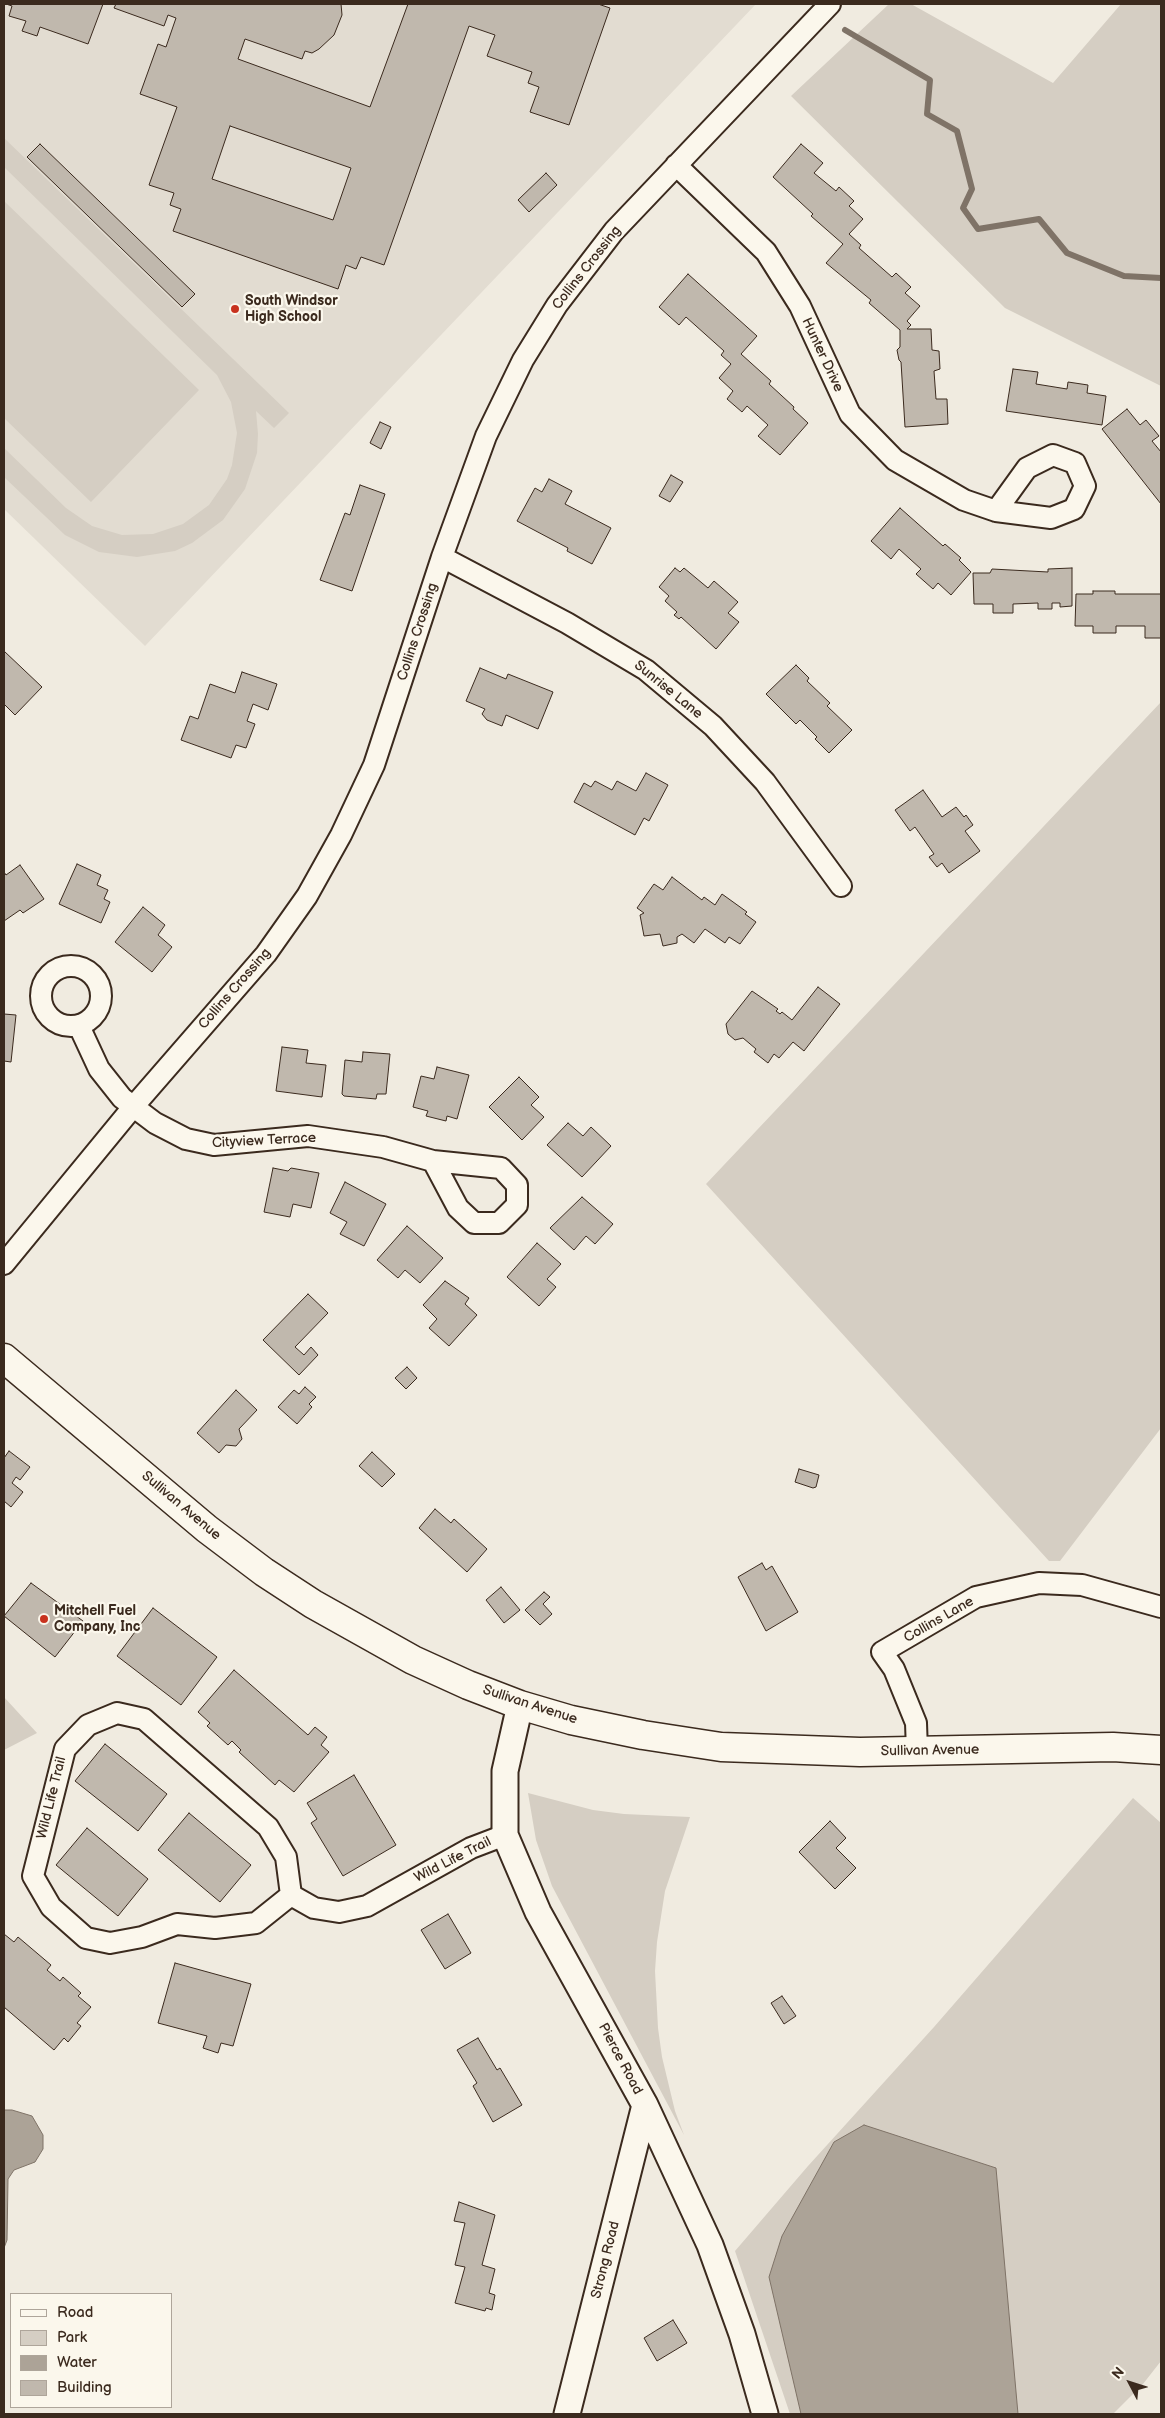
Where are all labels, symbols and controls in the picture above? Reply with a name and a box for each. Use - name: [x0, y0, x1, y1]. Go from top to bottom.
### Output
- street label: Collins Crossing: [549, 223, 625, 313]
- place label: South Windsor High School: [245, 293, 338, 326]
- marker: South Windsor High School: [229, 303, 241, 315]
- street label: Hunter Drive: [798, 315, 846, 395]
- street label: Collins Crossing: [394, 581, 442, 683]
- street label: Sunrise Lane: [630, 657, 706, 723]
- street label: Collins Crossing: [195, 945, 275, 1033]
- street label: Cityview Terrace: [212, 1130, 316, 1152]
- street label: Sullivan Avenue: [138, 1468, 224, 1544]
- street label: Collins Lane: [901, 1593, 977, 1647]
- place label: Mitchell Fuel Company, Inc: [54, 1603, 140, 1635]
- marker: Mitchell Fuel Company, Inc: [38, 1613, 50, 1625]
- street label: Sullivan Avenue: [481, 1682, 579, 1728]
- street label: Sullivan Avenue: [881, 1742, 979, 1760]
- street label: Wild Life Trail: [34, 1755, 70, 1841]
- street label: Wild Life Trail: [412, 1833, 494, 1887]
- street label: Pierce Road: [594, 2020, 646, 2098]
- street label: Strong Road: [588, 2220, 624, 2300]
- legend: [10, 2293, 172, 2408]
- text: Road: [57, 2303, 93, 2322]
- text: Park: [57, 2328, 87, 2347]
- text: Water: [57, 2353, 97, 2372]
- north arrow: [1105, 2358, 1155, 2408]
- text: N: [1108, 2364, 1128, 2383]
- text: Building: [57, 2378, 112, 2397]

